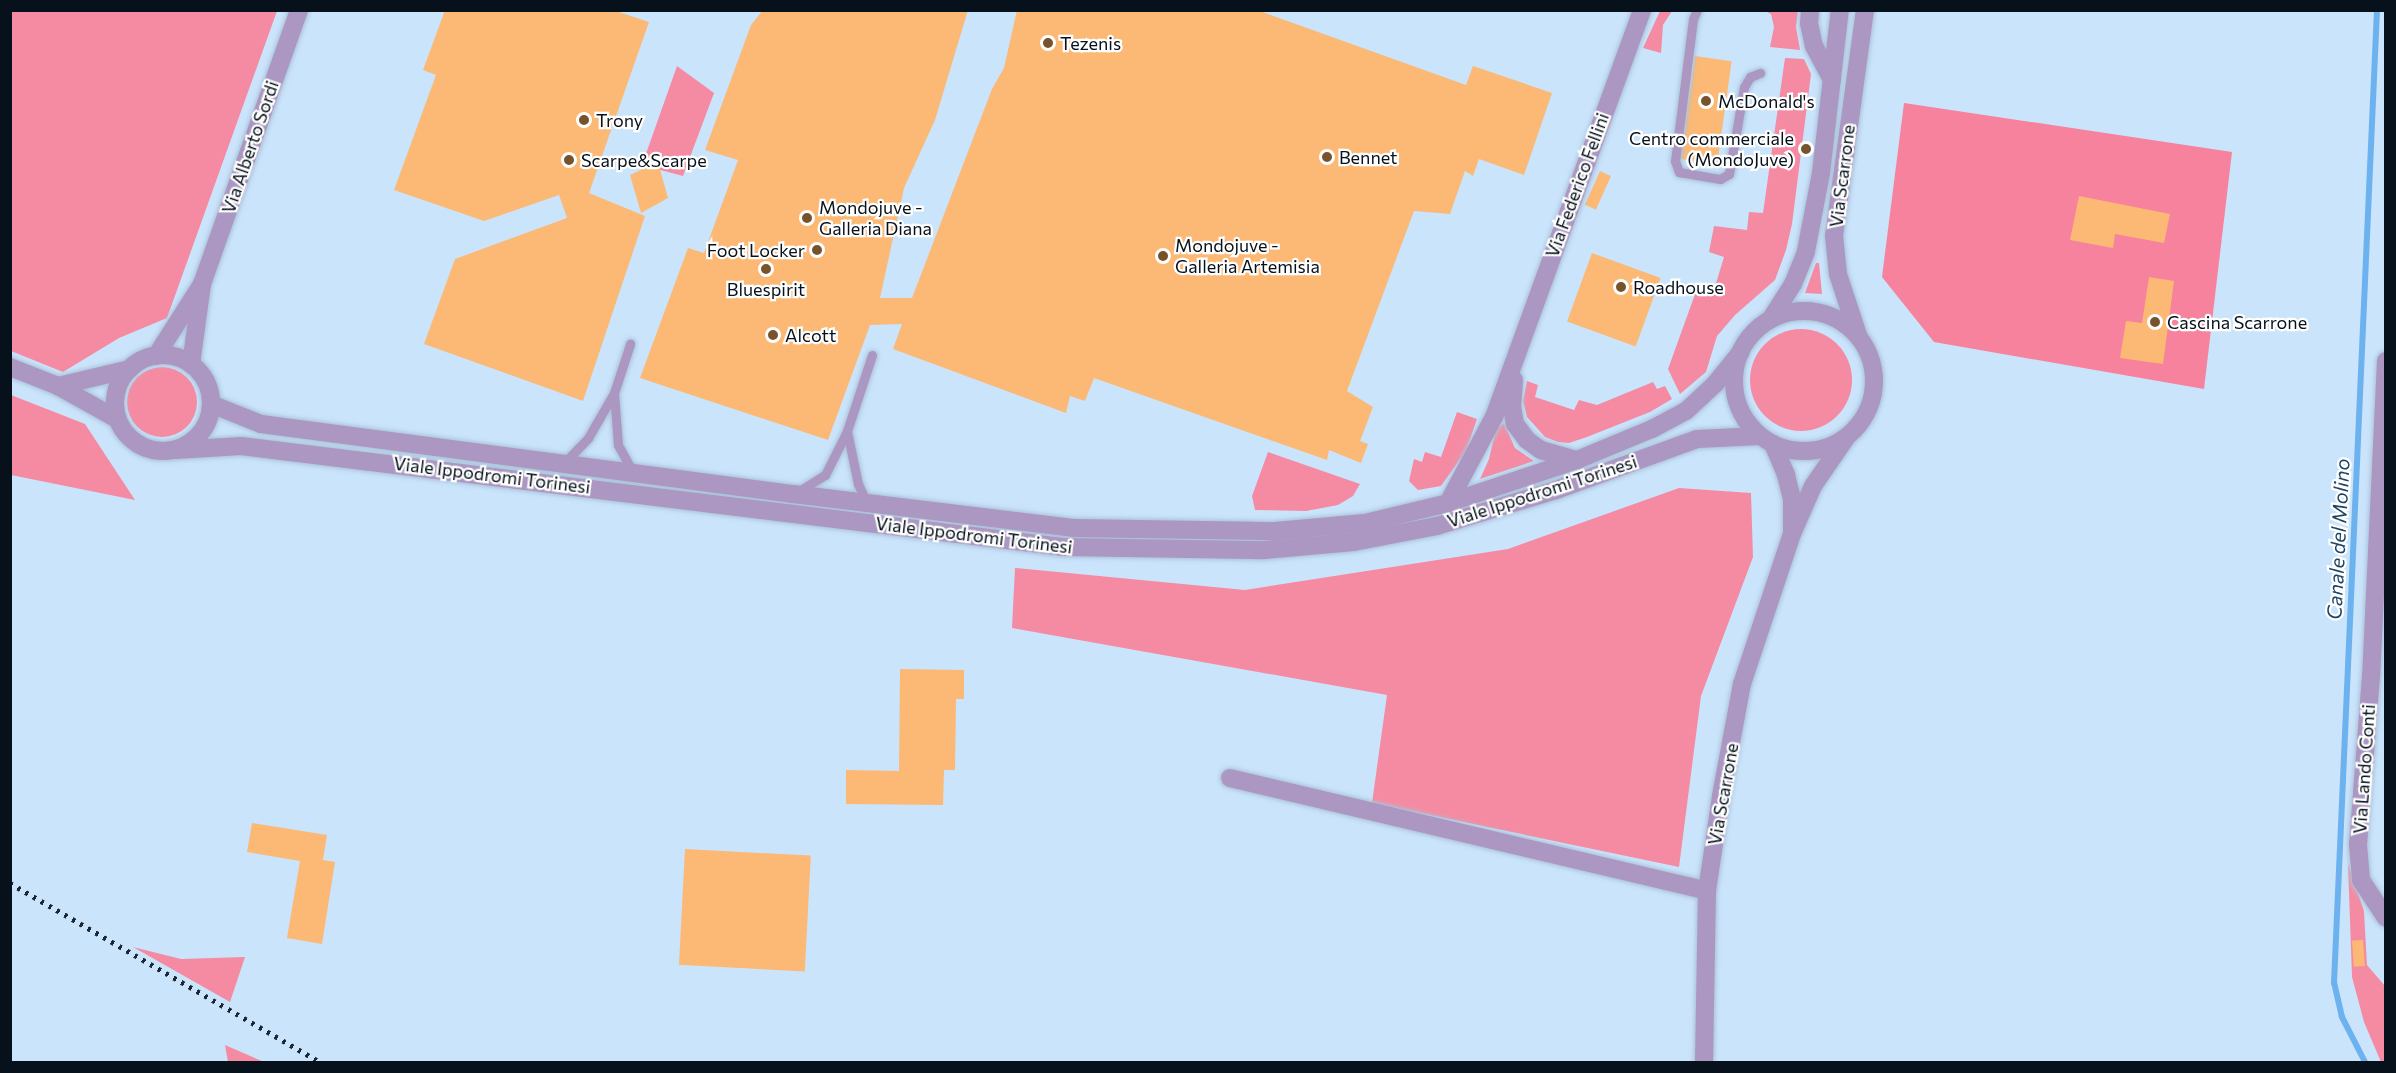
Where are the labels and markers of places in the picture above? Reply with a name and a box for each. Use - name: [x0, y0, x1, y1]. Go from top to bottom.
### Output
- place label: Tezenis: [1060, 32, 1121, 54]
- marker: Tezenis: [1041, 36, 1055, 50]
- place label: McDonald's: [1718, 90, 1815, 112]
- marker: McDonald's: [1699, 94, 1713, 108]
- place label: Trony: [596, 109, 643, 131]
- marker: Trony: [577, 113, 591, 127]
- place label: Centro commerciale (MondoJuve): [1629, 128, 1794, 170]
- marker: Centro commerciale (MondoJuve): [1799, 142, 1813, 156]
- place label: Bennet: [1339, 146, 1397, 168]
- place label: Scarpe&Scarpe: [581, 149, 707, 171]
- marker: Bennet: [1320, 150, 1334, 164]
- marker: Scarpe&Scarpe: [562, 153, 576, 167]
- place label: Mondojuve - Galleria Diana: [819, 197, 932, 240]
- marker: Mondojuve - Galleria Diana: [800, 211, 814, 225]
- place label: Mondojuve - Galleria Artemisia: [1175, 235, 1320, 278]
- place label: Foot Locker: [707, 239, 805, 261]
- marker: Foot Locker: [810, 243, 824, 257]
- marker: Mondojuve - Galleria Artemisia: [1156, 249, 1170, 263]
- marker: Bluespirit: [759, 262, 773, 276]
- place label: Roadhouse: [1633, 276, 1724, 298]
- place label: Bluespirit: [727, 278, 805, 300]
- marker: Roadhouse: [1614, 280, 1628, 294]
- place label: Cascina Scarrone: [2167, 311, 2307, 333]
- marker: Cascina Scarrone: [2148, 315, 2162, 329]
- place label: Alcott: [785, 324, 836, 346]
- marker: Alcott: [766, 328, 780, 342]

